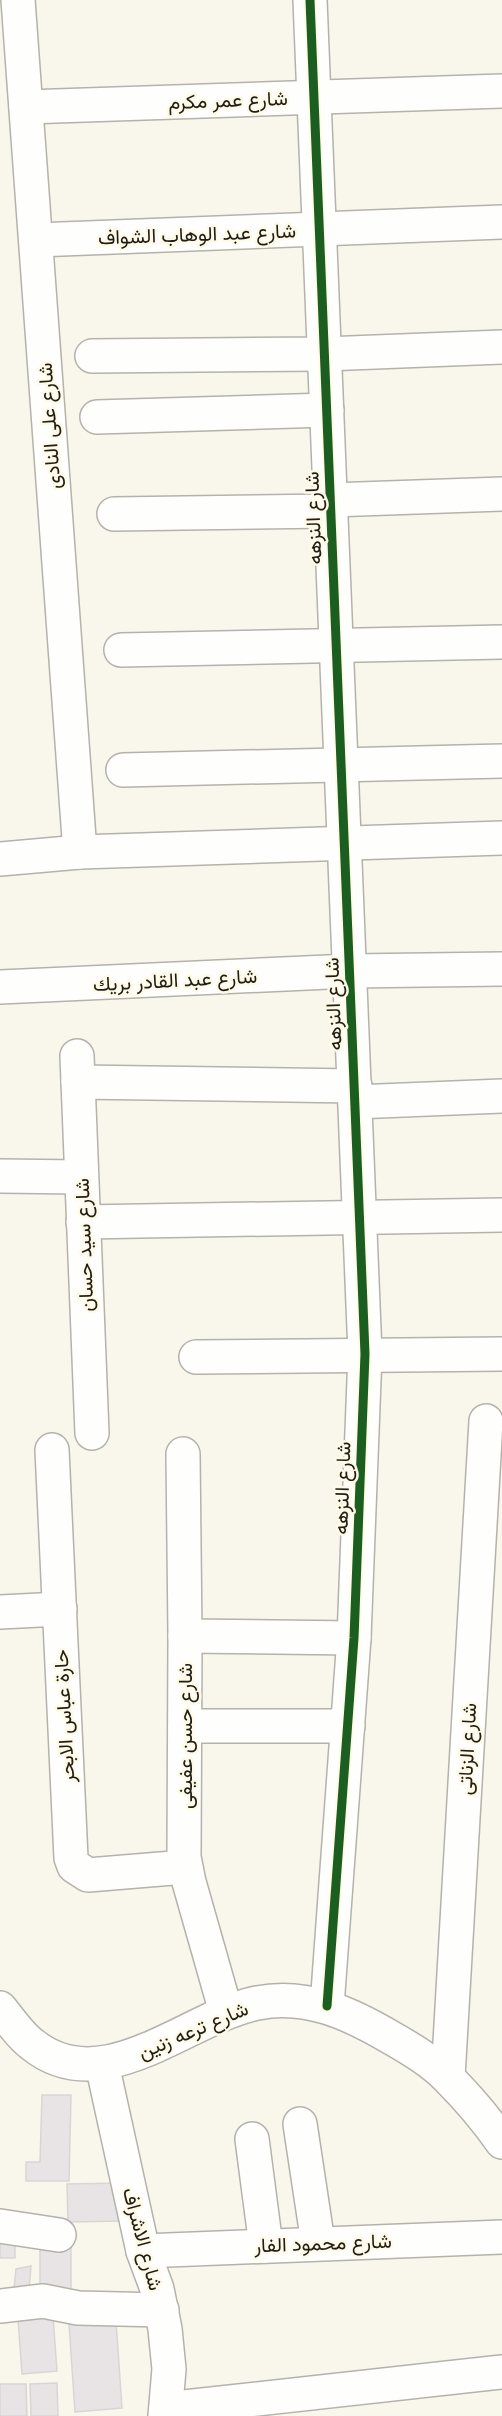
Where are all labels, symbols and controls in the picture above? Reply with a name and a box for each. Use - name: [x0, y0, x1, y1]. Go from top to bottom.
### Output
- street label: شارع عمر مكرم: [168, 84, 288, 116]
- street label: شارع عبد الوهاب الشواف: [97, 217, 297, 251]
- street label: شارع على النادى: [31, 362, 67, 490]
- street label: شارع النزهه: [297, 471, 329, 565]
- street label: شارع النزهه: [317, 957, 349, 1051]
- street label: شارع عبد القادر بريك: [92, 962, 258, 998]
- street label: شارع سيد حسان: [68, 1178, 100, 1312]
- street label: شارع النزهه: [326, 1441, 358, 1535]
- street label: حارة عباس الابحر: [47, 1649, 82, 1784]
- street label: شارع حسن عفيفى: [171, 1663, 199, 1809]
- street label: شارع الزناتى: [451, 1702, 483, 1796]
- street label: شارع ترعه زنين: [133, 1994, 253, 2066]
- street label: شارع الاشراف: [116, 2184, 170, 2294]
- street label: شارع محمود الفار: [253, 2227, 392, 2259]

